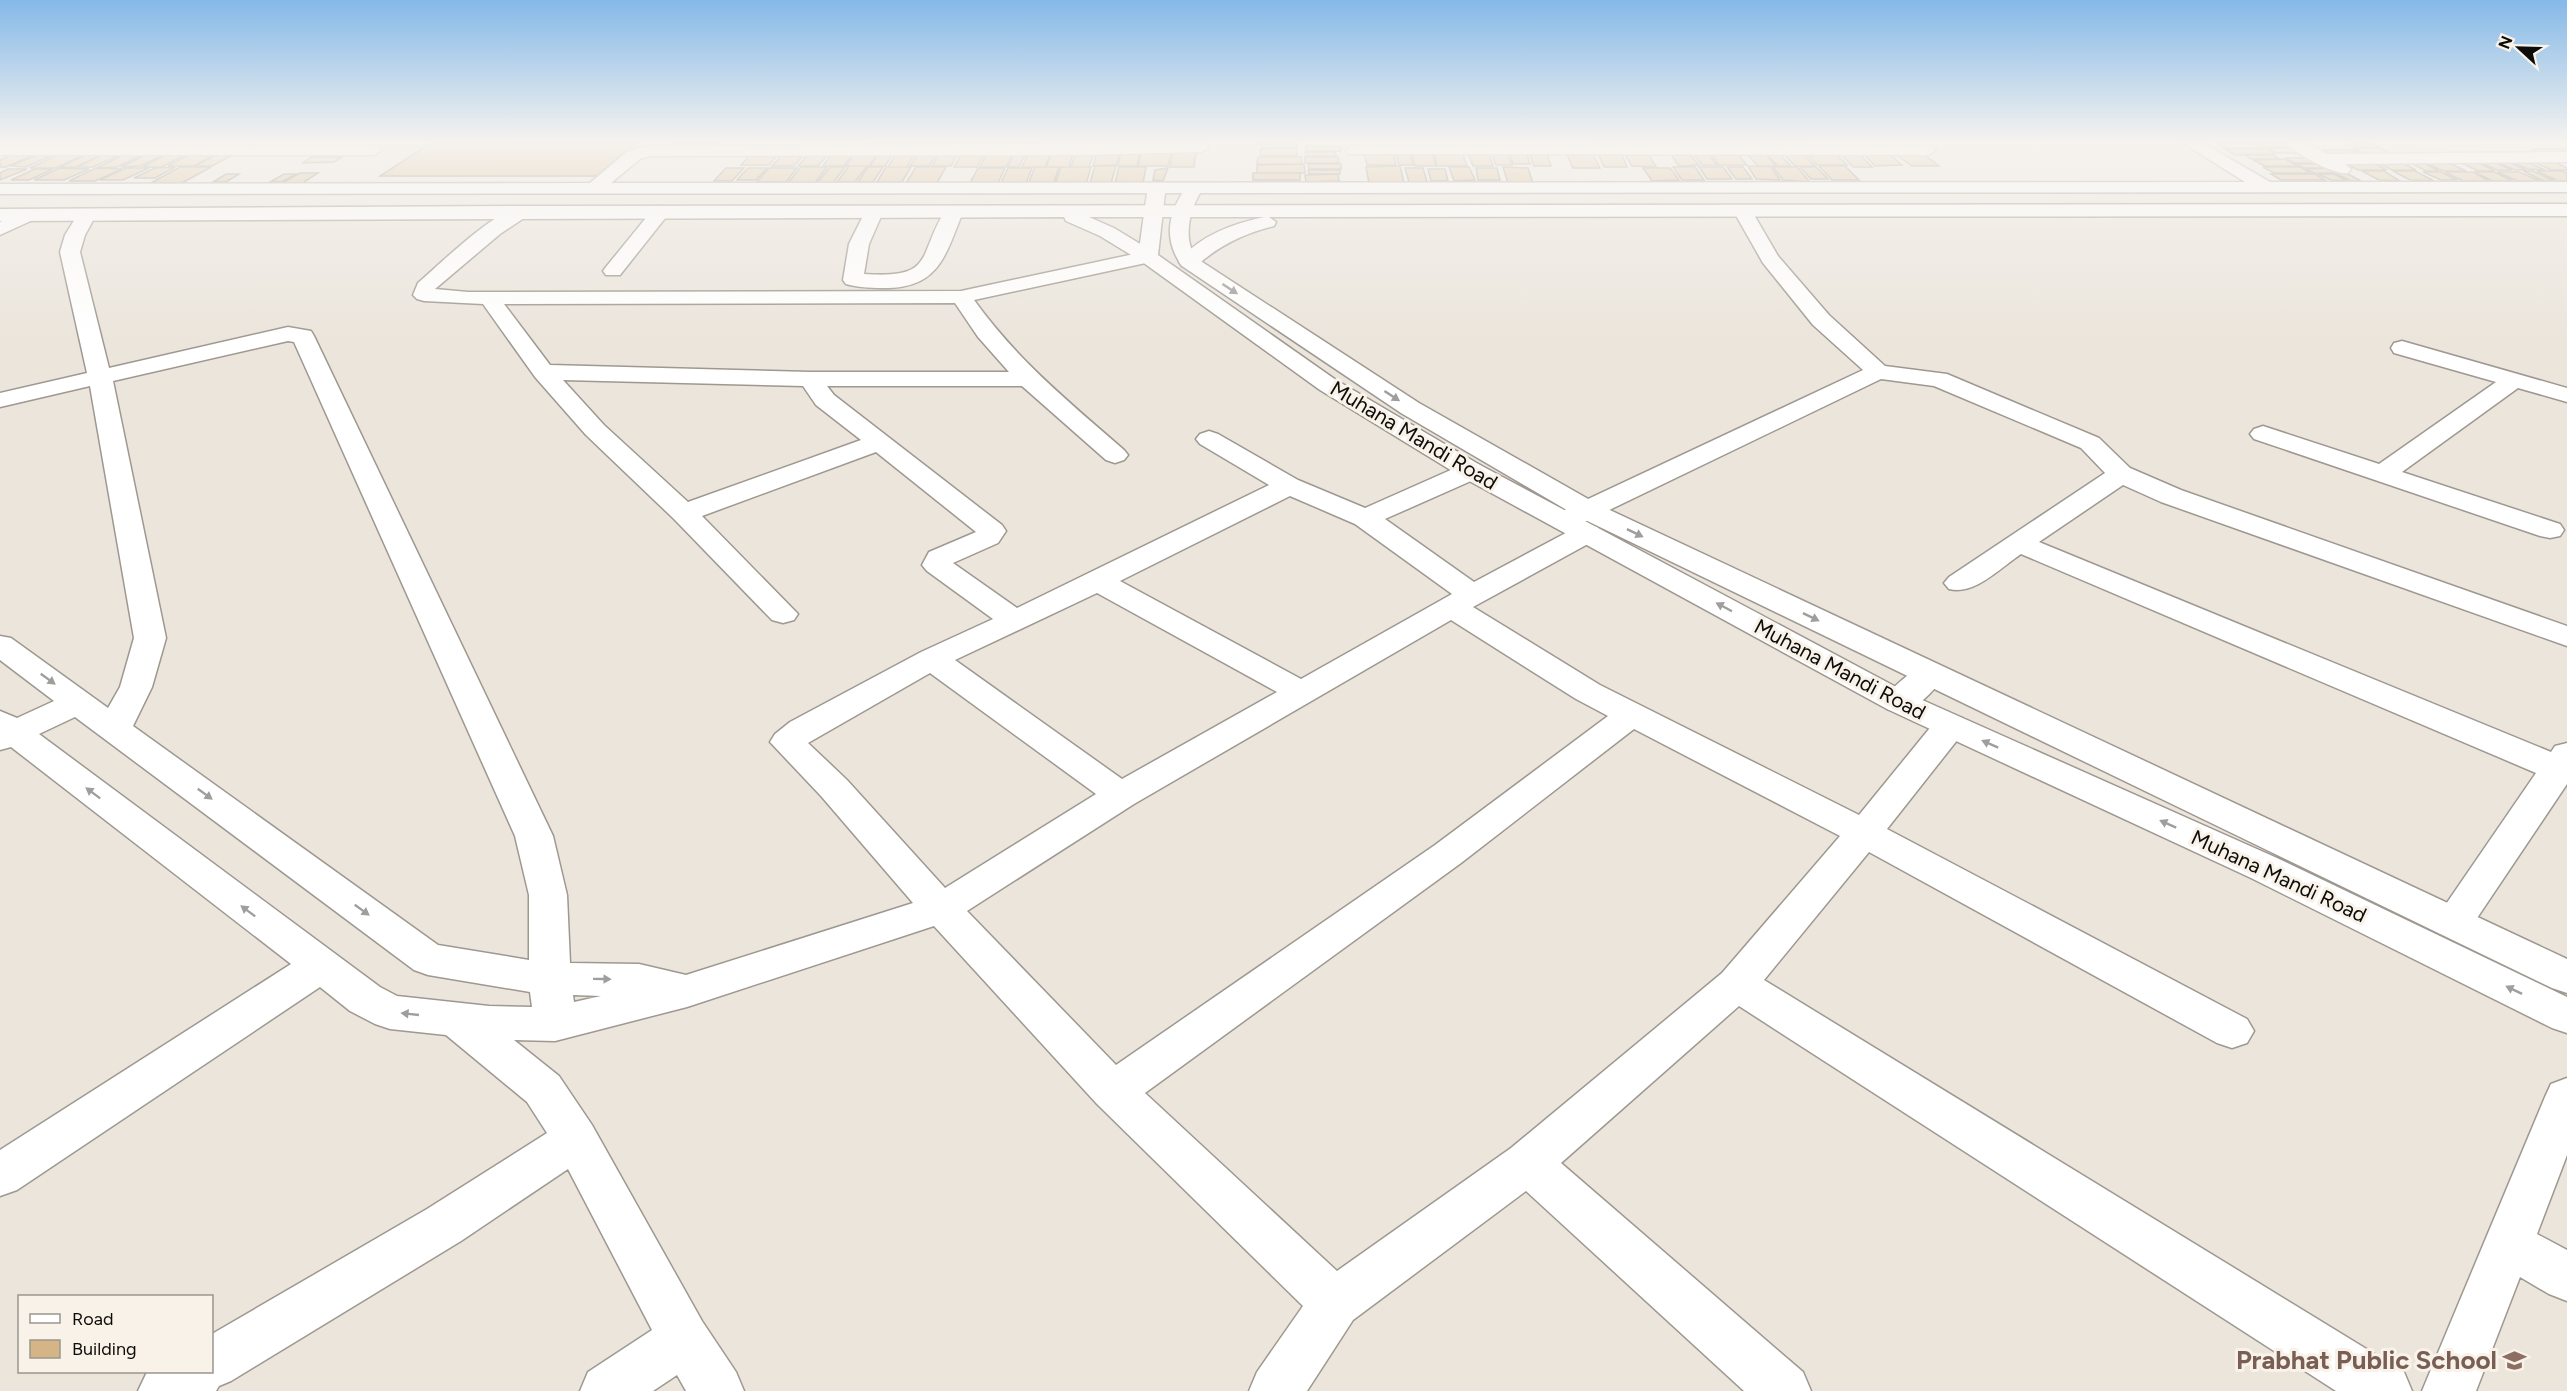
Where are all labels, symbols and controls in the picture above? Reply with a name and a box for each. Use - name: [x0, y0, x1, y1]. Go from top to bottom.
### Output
- north arrow: [2489, 18, 2549, 78]
- text: N: [2494, 33, 2517, 52]
- one-way arrow: [1221, 283, 1238, 294]
- street label: Muhana Mandi Road: [1326, 375, 1502, 495]
- one-way arrow: [1384, 390, 1400, 402]
- one-way arrow: [1627, 528, 1644, 537]
- one-way arrow: [1715, 602, 1732, 612]
- one-way arrow: [1802, 612, 1820, 622]
- street label: Muhana Mandi Road: [1750, 613, 1930, 725]
- one-way arrow: [39, 673, 55, 685]
- one-way arrow: [1982, 739, 1999, 748]
- one-way arrow: [85, 787, 101, 799]
- one-way arrow: [197, 788, 213, 801]
- one-way arrow: [2159, 819, 2177, 829]
- street label: Muhana Mandi Road: [2187, 824, 2371, 928]
- one-way arrow: [354, 904, 370, 916]
- one-way arrow: [241, 905, 257, 917]
- one-way arrow: [593, 974, 612, 984]
- one-way arrow: [2506, 985, 2523, 995]
- one-way arrow: [401, 1010, 420, 1019]
- legend: [18, 1295, 213, 1373]
- text: Road: [72, 1308, 113, 1330]
- text: Building: [72, 1338, 137, 1360]
- place label: Prabhat Public School: [2236, 1344, 2497, 1376]
- school or university icon: Prabhat Public School: [2502, 1347, 2528, 1373]

